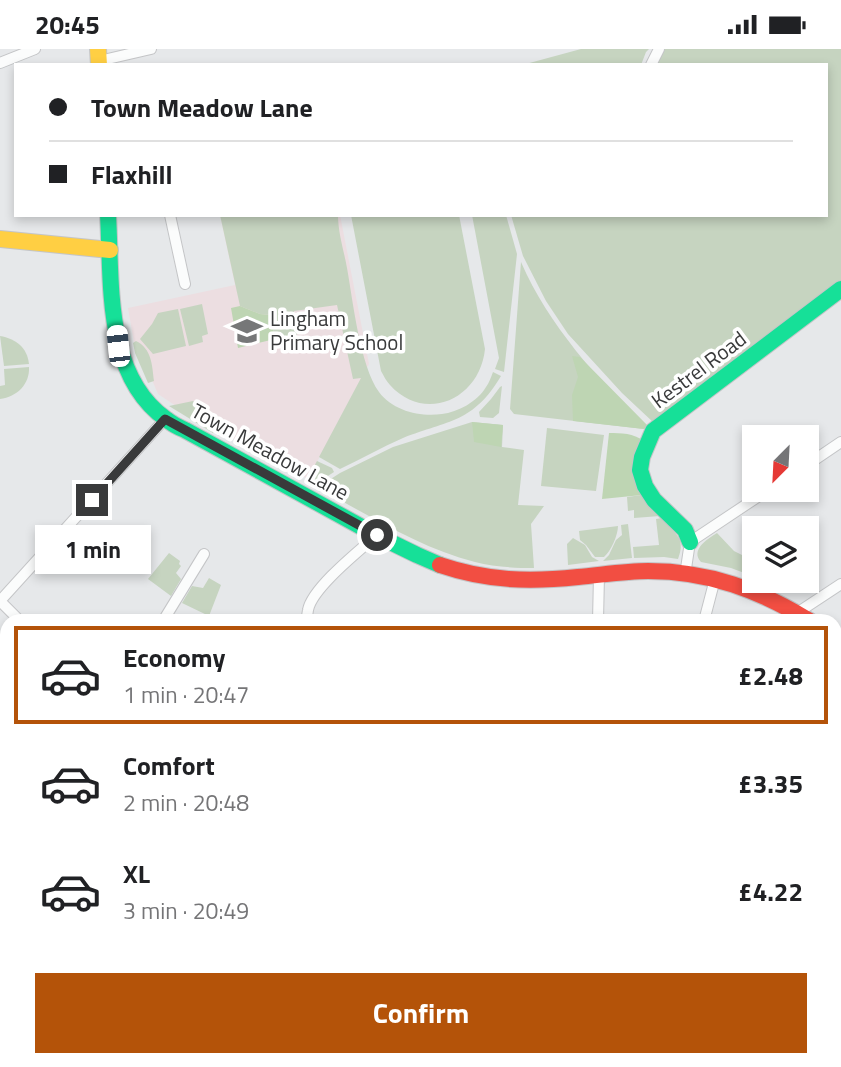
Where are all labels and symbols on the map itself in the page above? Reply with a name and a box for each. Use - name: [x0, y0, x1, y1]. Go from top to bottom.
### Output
- place label: Lingham Primary School: [270, 302, 403, 358]
- school or university icon: Lingham Primary School: [230, 314, 264, 348]
- street label: Kestrel Road: [644, 323, 753, 416]
- car: [106, 324, 131, 368]
- street label: Town Meadow Lane: [186, 395, 355, 508]
- north arrow: [742, 425, 819, 502]
- route end: [76, 484, 108, 516]
- route start: [361, 519, 393, 551]
- callout: 1 min: [34, 525, 150, 573]

